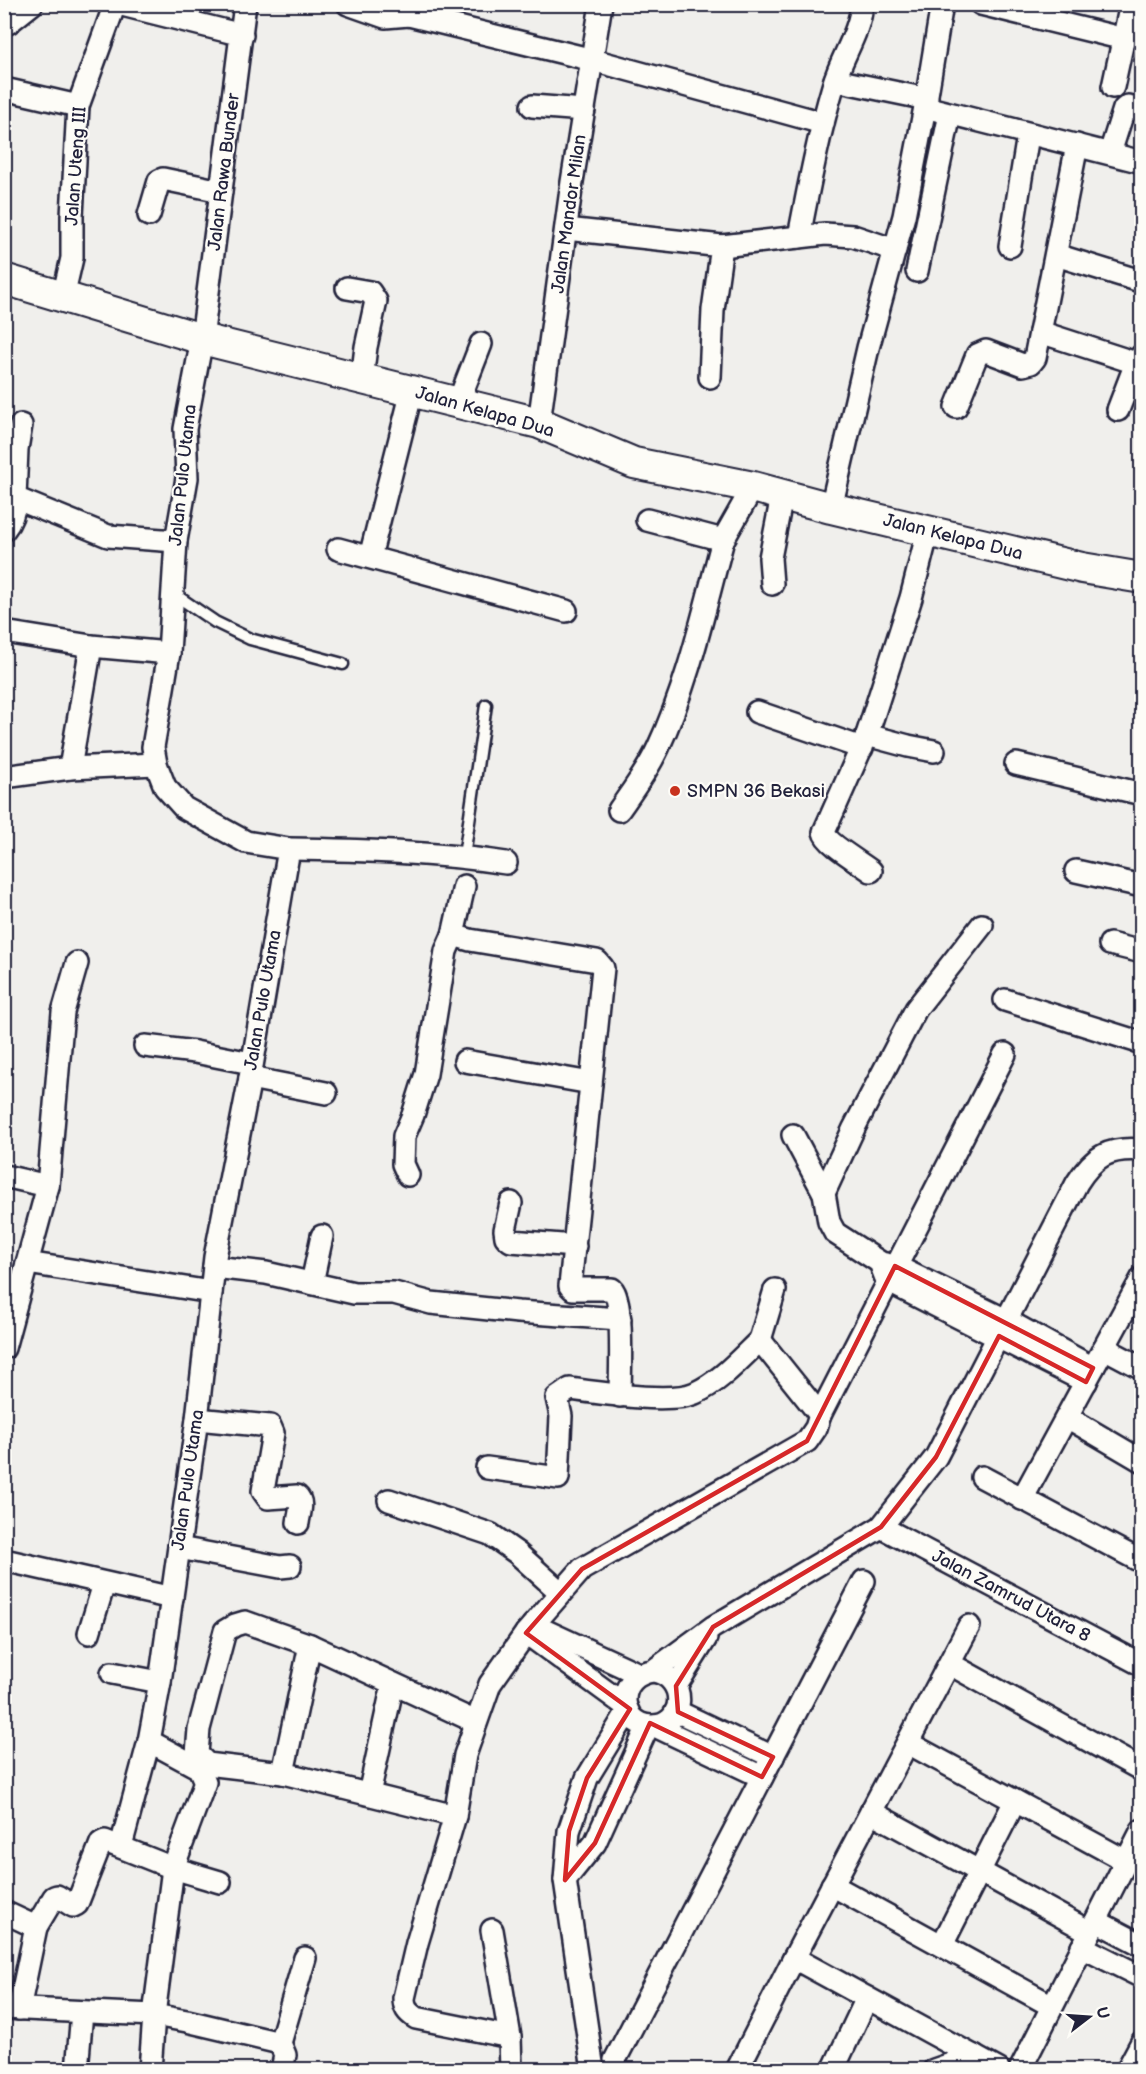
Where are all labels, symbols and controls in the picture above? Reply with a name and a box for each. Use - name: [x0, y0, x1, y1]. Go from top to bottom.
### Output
- street label: Jalan Rawa Bunder: [204, 92, 244, 252]
- street label: Jalan Uteng III: [61, 106, 91, 226]
- street label: Jalan Mandor Milan: [547, 133, 591, 295]
- street label: Jalan Kelapa Dua: [413, 382, 557, 442]
- street label: Jalan Pulo Utama: [165, 403, 201, 547]
- street label: Jalan Kelapa Dua: [881, 509, 1025, 565]
- place label: SMPN 36 Bekasi: [687, 781, 825, 802]
- marker: SMPN 36 Bekasi: [668, 784, 682, 798]
- street label: Jalan Pulo Utama: [240, 928, 286, 1072]
- street label: Jalan Pulo Utama: [168, 1408, 208, 1552]
- street label: Jalan Zamrud Utara 8: [928, 1545, 1094, 1647]
- north arrow: [1059, 1987, 1119, 2047]
- text: U: [1091, 2005, 1113, 2021]

